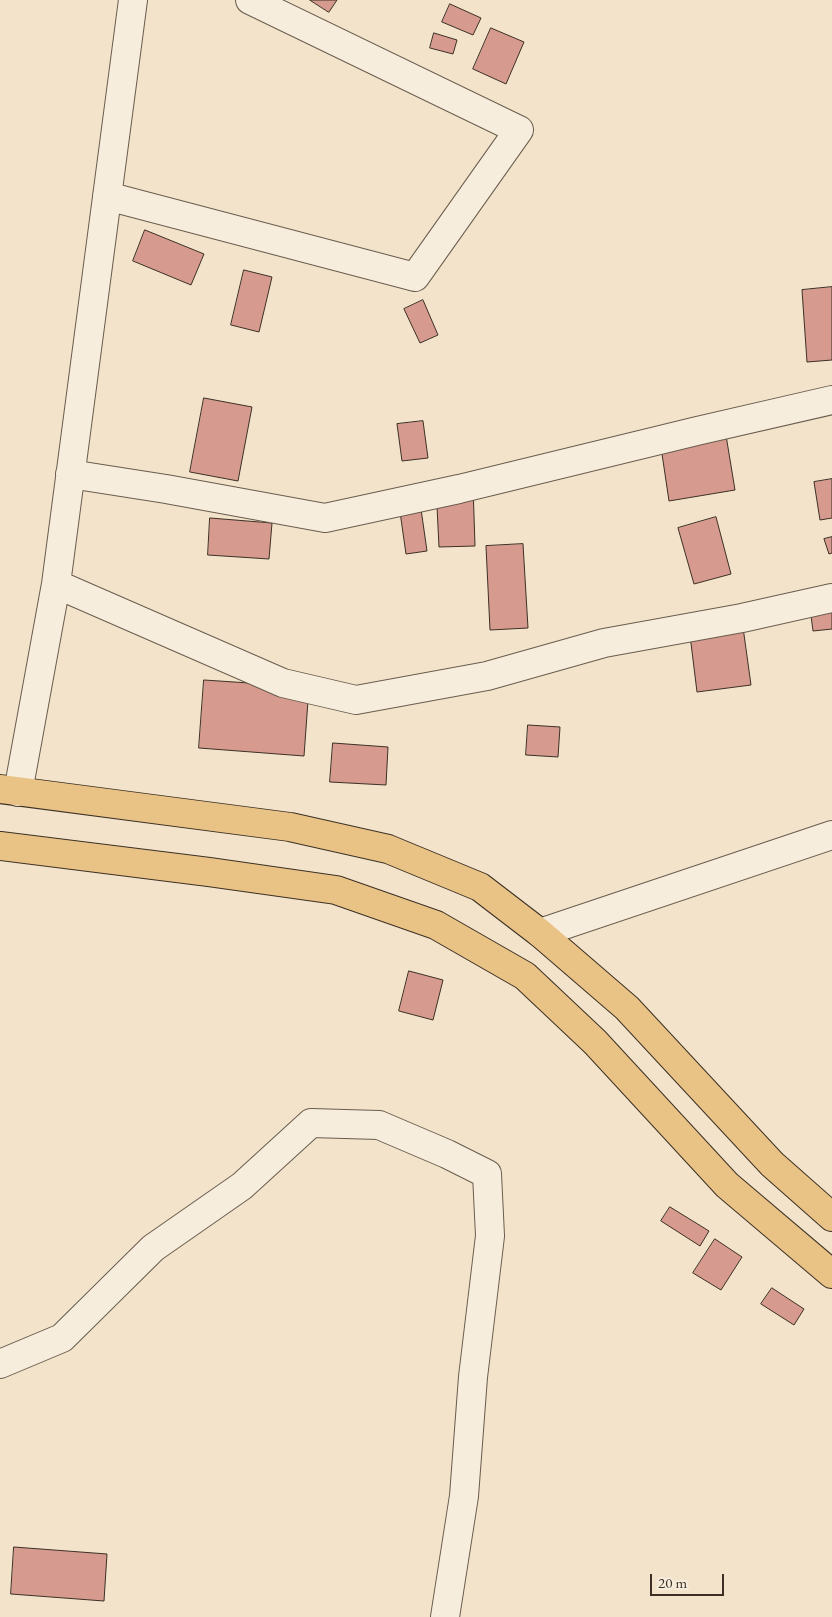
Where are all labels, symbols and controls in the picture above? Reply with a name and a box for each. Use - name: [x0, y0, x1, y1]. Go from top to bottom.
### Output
- scale bar: [652, 1564, 726, 1596]
- text: 20 m: [658, 1573, 687, 1592]

